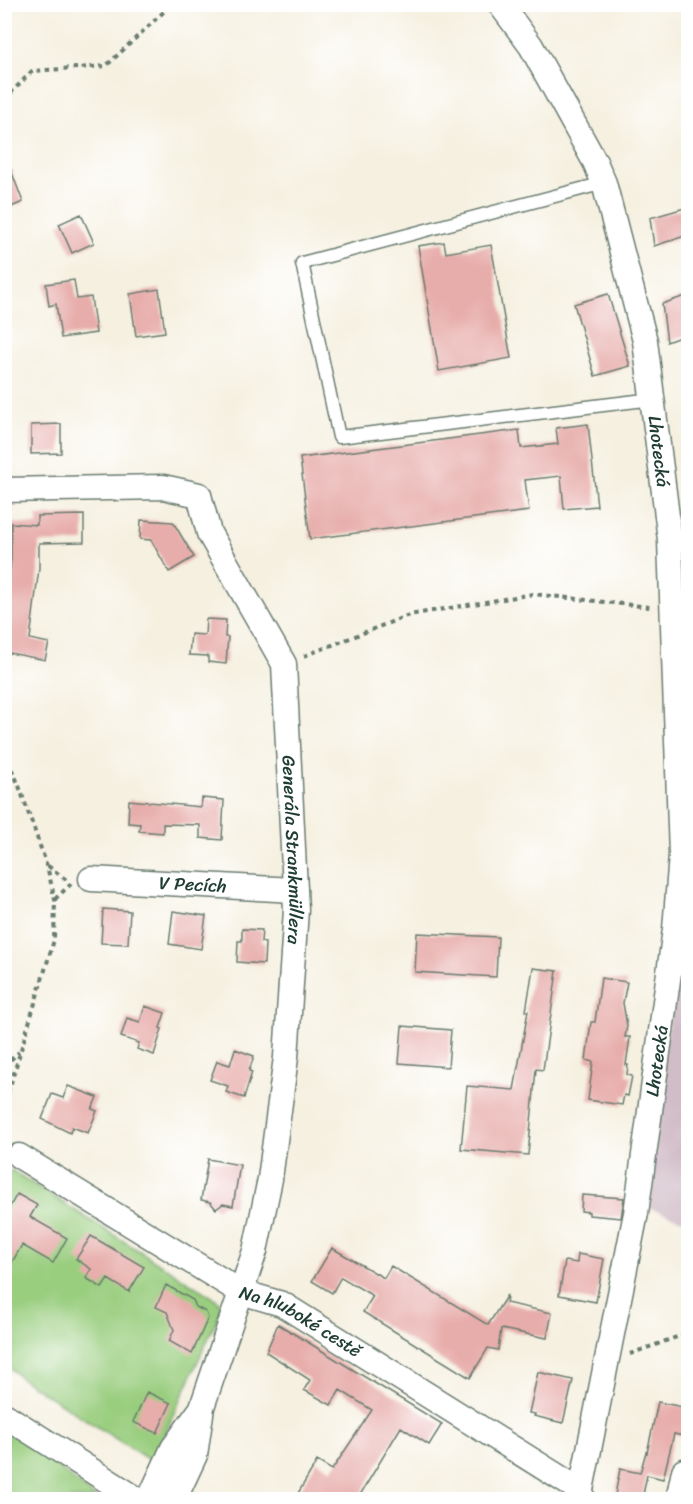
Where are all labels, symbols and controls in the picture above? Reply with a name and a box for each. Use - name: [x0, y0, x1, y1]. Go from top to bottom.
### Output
- street label: Lhotecká: [639, 414, 679, 489]
- street label: Generála Strankmüllera: [272, 754, 312, 946]
- street label: V Pecích: [158, 867, 227, 902]
- street label: Lhotecká: [636, 1023, 678, 1099]
- street label: Na hluboké cestě: [236, 1276, 370, 1367]

